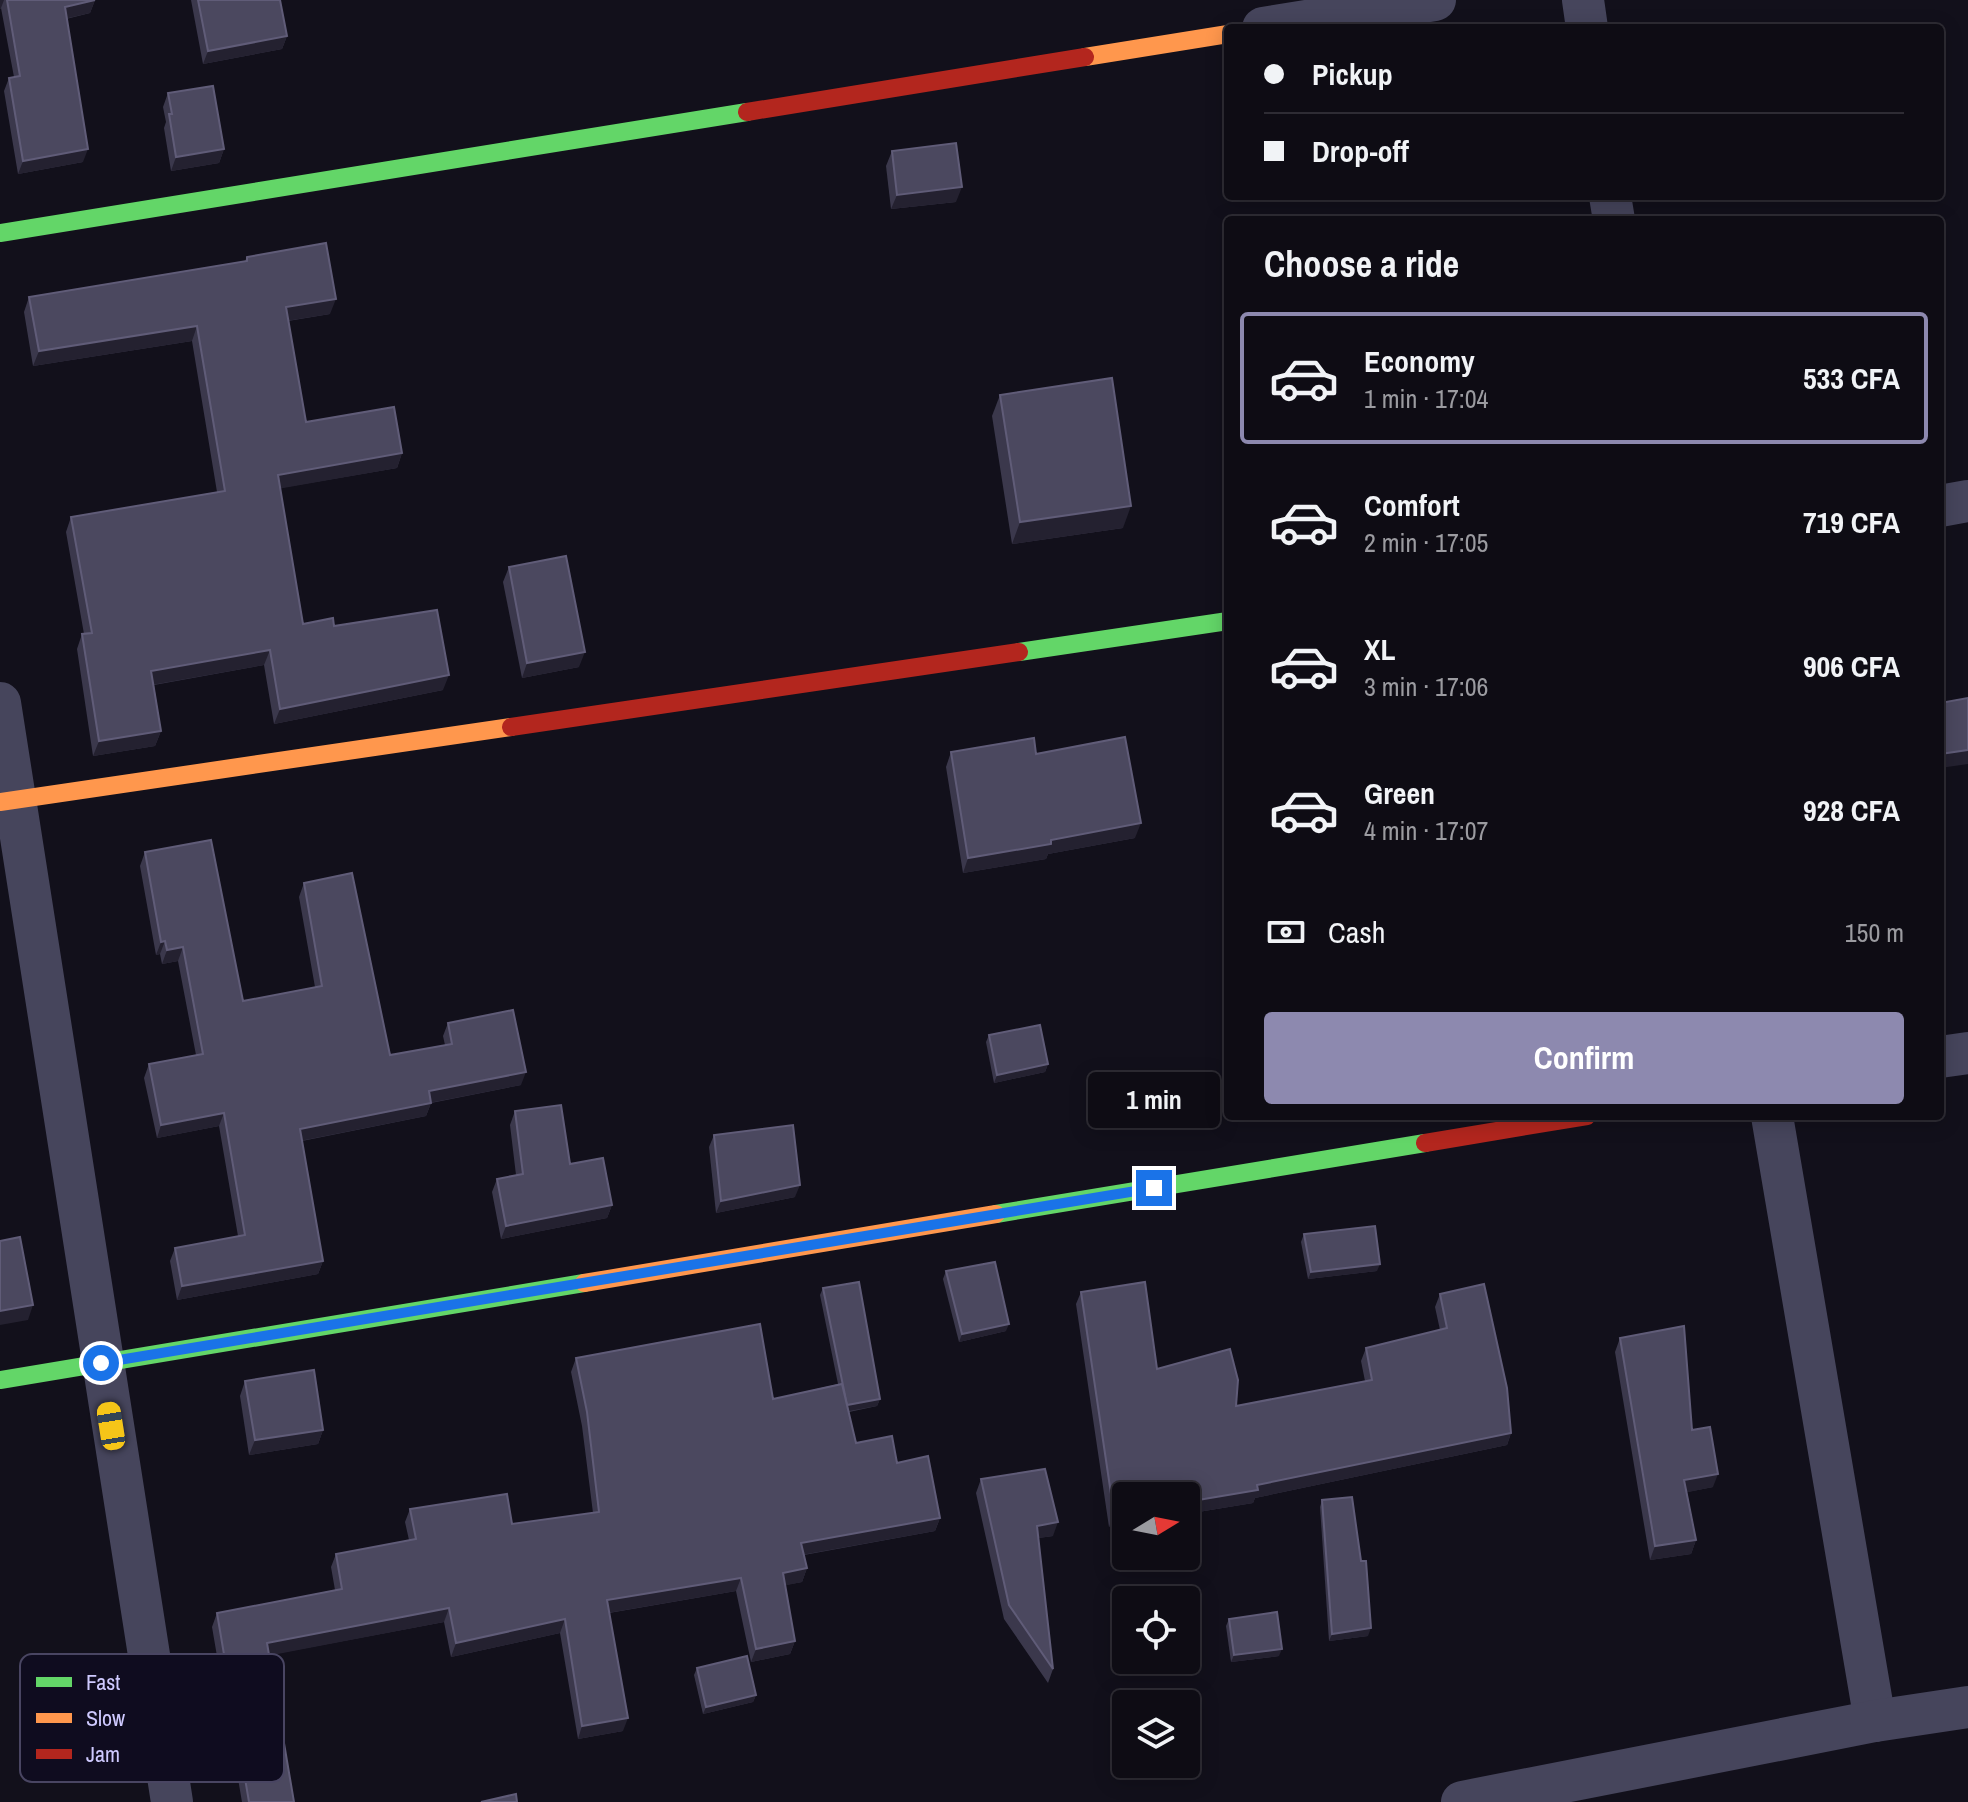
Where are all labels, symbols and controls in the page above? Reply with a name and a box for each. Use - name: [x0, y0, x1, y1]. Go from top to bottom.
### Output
- text: Pickup: [1312, 54, 1393, 94]
- text: Drop-off: [1312, 131, 1409, 171]
- text: Choose a ride: [1264, 240, 1459, 288]
- text: Economy: [1364, 341, 1475, 381]
- icon: car: [1268, 342, 1340, 414]
- text: 533 CFA: [1803, 358, 1900, 398]
- text: 1 min · 17:04: [1364, 381, 1488, 416]
- text: Comfort: [1364, 485, 1460, 525]
- icon: car: [1268, 486, 1340, 558]
- text: 719 CFA: [1803, 502, 1900, 542]
- text: 2 min · 17:05: [1364, 525, 1488, 560]
- text: XL: [1364, 629, 1395, 669]
- icon: car: [1268, 630, 1340, 702]
- text: 906 CFA: [1803, 646, 1900, 686]
- text: 3 min · 17:06: [1364, 669, 1488, 704]
- text: Green: [1364, 773, 1435, 813]
- icon: car: [1268, 774, 1340, 846]
- text: 928 CFA: [1803, 790, 1900, 830]
- text: 4 min · 17:07: [1364, 813, 1488, 848]
- icon: cash: [1264, 910, 1308, 954]
- text: Cash: [1328, 912, 1385, 952]
- text: 150 m: [1845, 915, 1904, 950]
- button: Confirm: [1264, 1012, 1904, 1104]
- callout: 1 min: [1088, 1072, 1220, 1128]
- text: 1 min: [1126, 1082, 1182, 1117]
- route end: [1136, 1170, 1172, 1206]
- route start: [83, 1345, 119, 1381]
- car: [95, 1400, 127, 1452]
- north arrow: [1112, 1482, 1200, 1570]
- map controls: [1112, 1482, 1200, 1778]
- button: locate: [1112, 1586, 1200, 1674]
- legend: [20, 1654, 284, 1782]
- text: Fast: [86, 1667, 120, 1697]
- button: layers: [1112, 1690, 1200, 1778]
- text: Slow: [86, 1703, 125, 1733]
- text: Jam: [86, 1739, 120, 1769]

